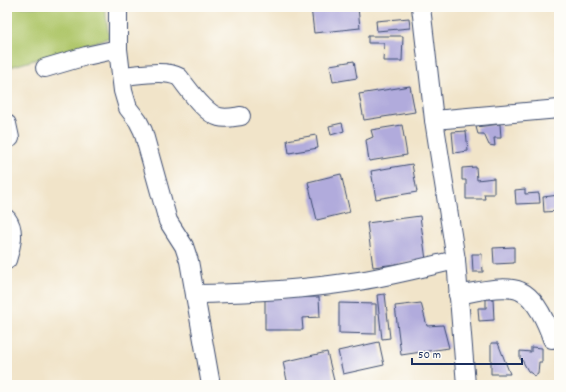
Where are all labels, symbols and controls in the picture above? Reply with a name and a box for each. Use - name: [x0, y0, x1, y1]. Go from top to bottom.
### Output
- scale bar: [412, 340, 522, 366]
- text: 50 m: [418, 347, 441, 364]

